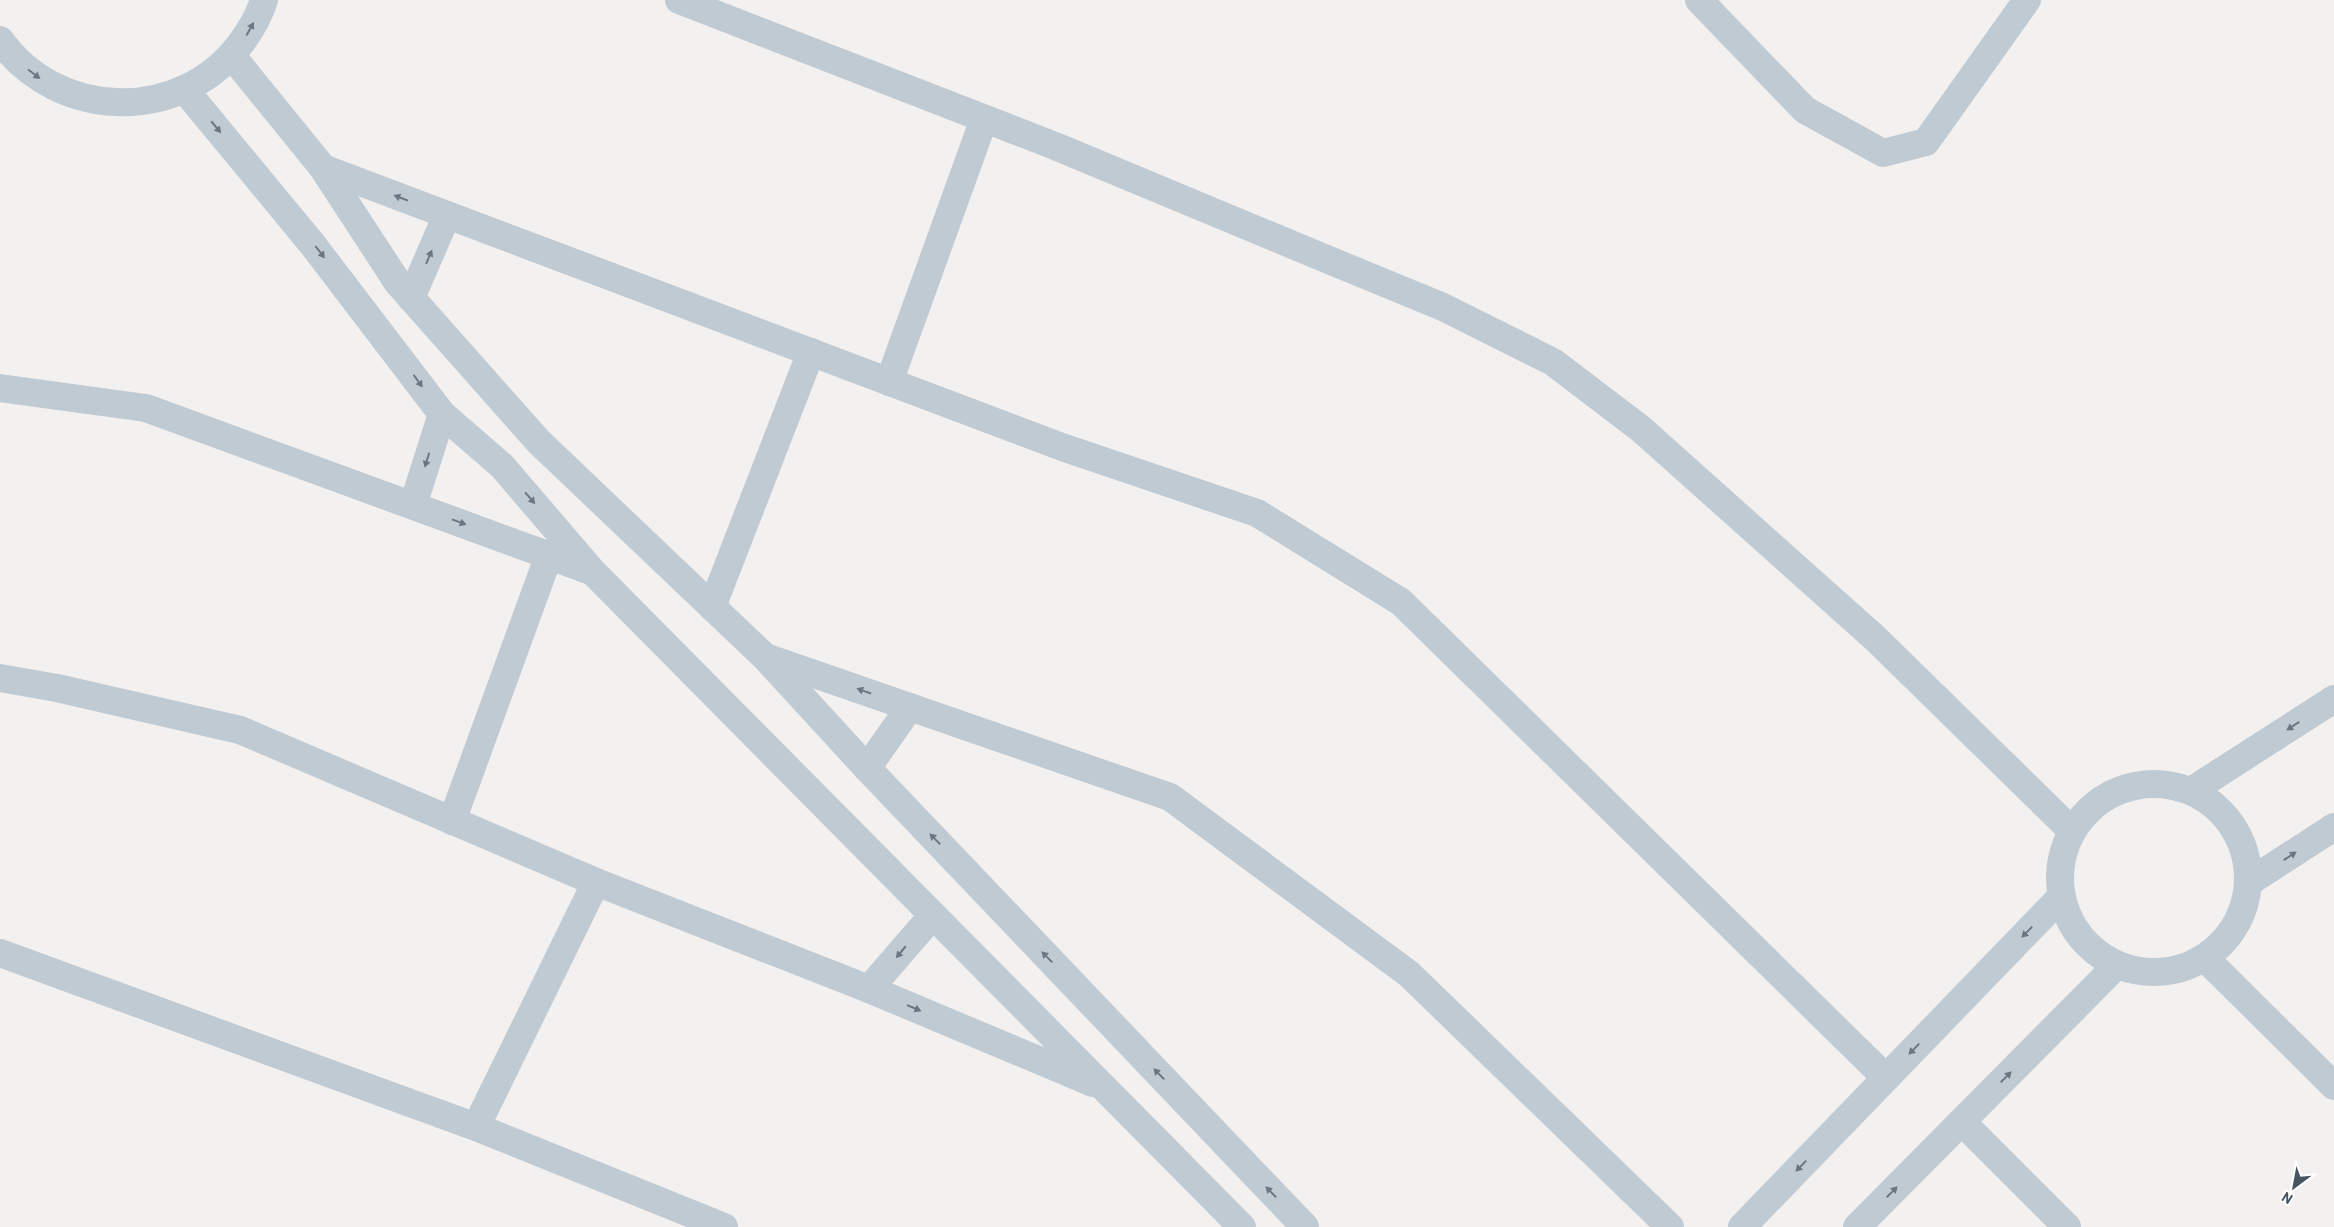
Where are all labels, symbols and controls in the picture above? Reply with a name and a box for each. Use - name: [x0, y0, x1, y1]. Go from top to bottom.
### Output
- one-way arrow: [246, 22, 255, 35]
- one-way arrow: [27, 69, 41, 79]
- one-way arrow: [210, 121, 221, 133]
- one-way arrow: [394, 194, 409, 201]
- one-way arrow: [314, 245, 325, 258]
- one-way arrow: [425, 249, 433, 264]
- one-way arrow: [413, 374, 423, 388]
- one-way arrow: [423, 452, 431, 467]
- one-way arrow: [524, 492, 536, 504]
- one-way arrow: [452, 518, 467, 526]
- one-way arrow: [856, 687, 871, 695]
- one-way arrow: [2286, 721, 2300, 730]
- one-way arrow: [929, 833, 941, 845]
- one-way arrow: [2283, 851, 2296, 861]
- one-way arrow: [2021, 926, 2033, 938]
- one-way arrow: [896, 945, 907, 958]
- one-way arrow: [1041, 951, 1053, 963]
- one-way arrow: [907, 1005, 921, 1013]
- one-way arrow: [1908, 1043, 1920, 1055]
- one-way arrow: [1153, 1068, 1165, 1080]
- one-way arrow: [2000, 1071, 2012, 1083]
- one-way arrow: [1795, 1159, 1807, 1171]
- north arrow: [2269, 1162, 2319, 1212]
- one-way arrow: [1265, 1186, 1277, 1198]
- one-way arrow: [1885, 1187, 1897, 1199]
- text: N: [2278, 1189, 2295, 1208]

